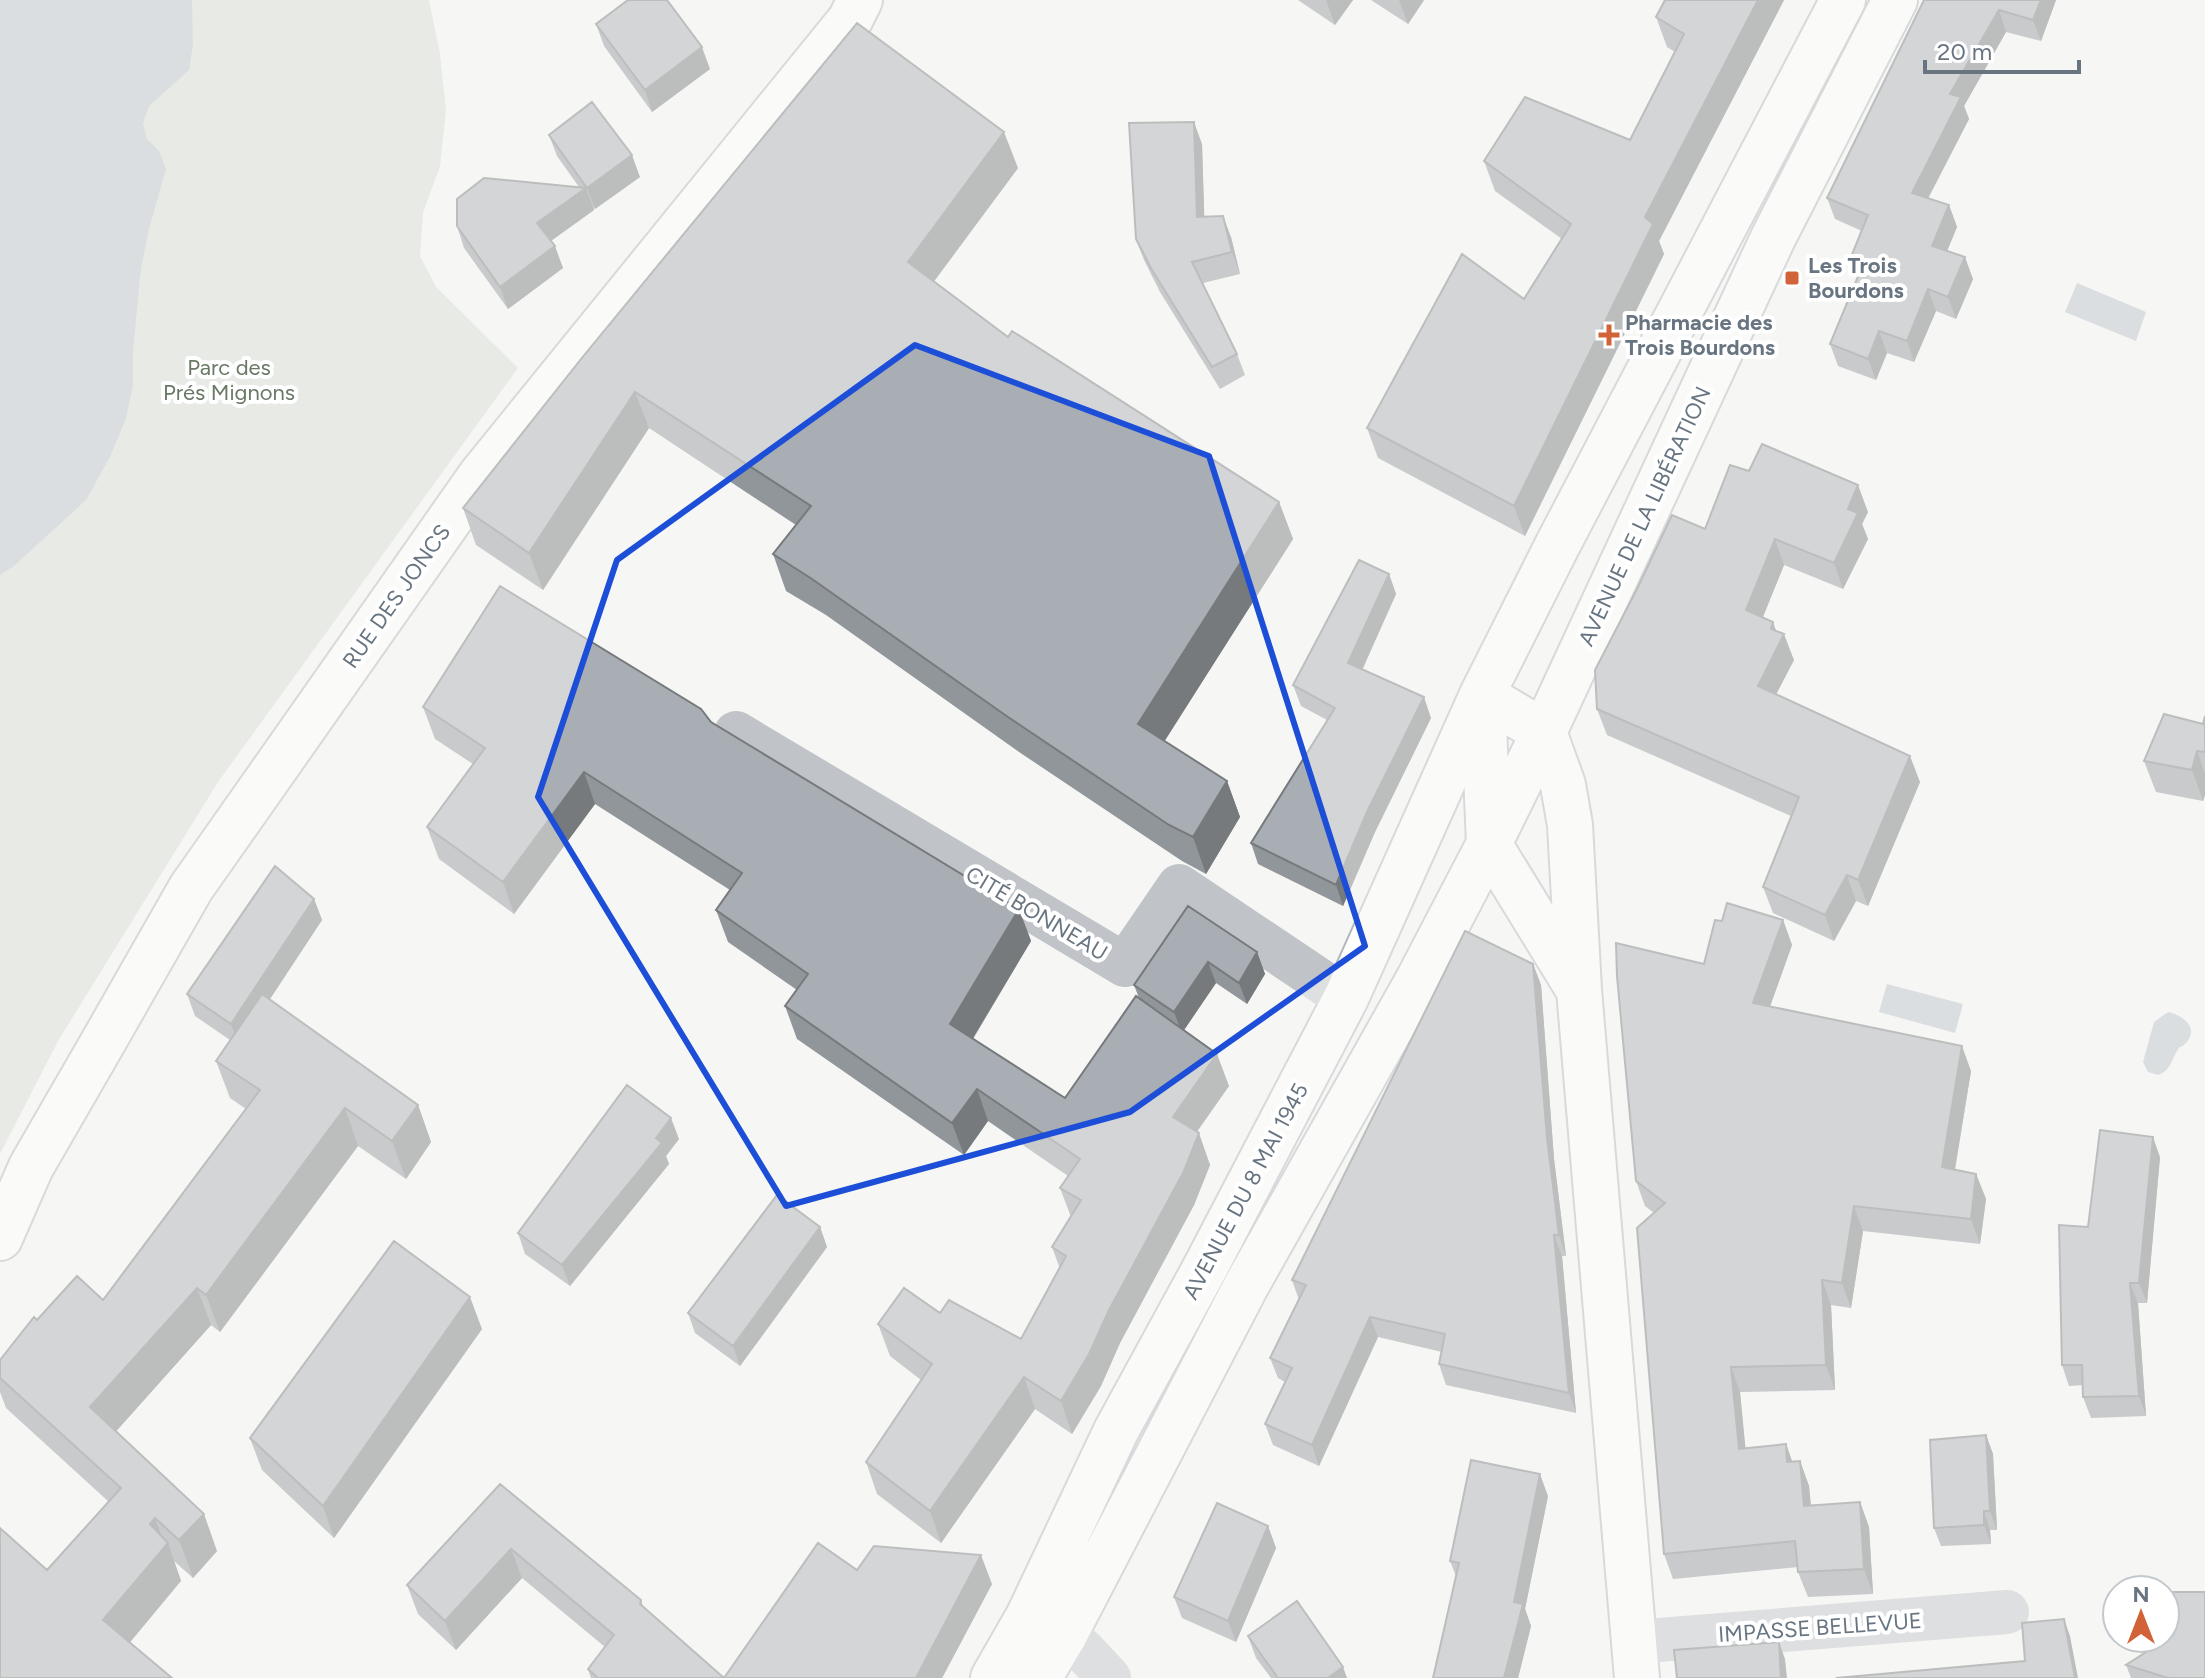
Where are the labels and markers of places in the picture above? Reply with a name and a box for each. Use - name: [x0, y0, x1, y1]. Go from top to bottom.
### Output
- place label: Les Trois Bourdons: [1808, 252, 1904, 304]
- marker: Les Trois Bourdons: [1783, 269, 1801, 287]
- place label: Pharmacie des Trois Bourdons: [1625, 309, 1775, 361]
- marker: Pharmacie des Trois Bourdons: [1600, 326, 1618, 344]

